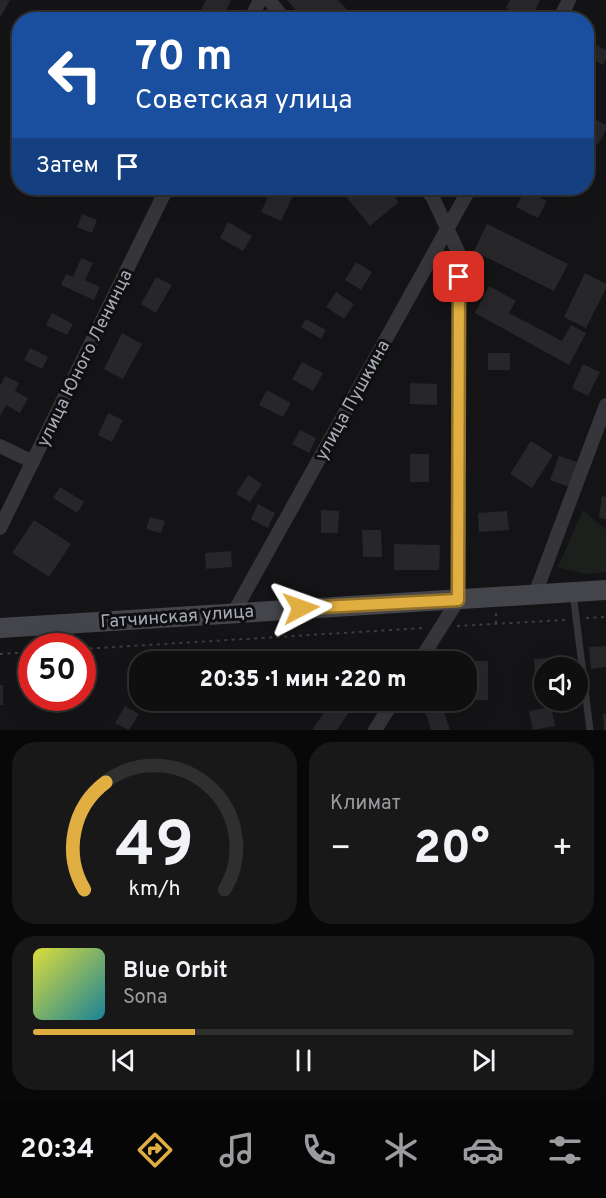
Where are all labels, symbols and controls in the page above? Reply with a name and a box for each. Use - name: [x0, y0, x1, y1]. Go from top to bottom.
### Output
- text: 70 m: [135, 32, 233, 85]
- icon: left: [36, 36, 114, 114]
- text: Советская улица: [135, 84, 353, 118]
- icon: arrive: [111, 150, 144, 183]
- text: Затем: [36, 153, 99, 180]
- pin: [433, 251, 484, 302]
- icon: arrive: [442, 260, 475, 293]
- street label: улица Юного Ленинца: [32, 266, 138, 451]
- street label: улица Пушкина: [311, 337, 396, 465]
- position arrow: [269, 576, 333, 640]
- street label: Гатчинская улица: [100, 601, 255, 634]
- speed limit sign: 50: [18, 633, 96, 711]
- map controls: [534, 657, 588, 711]
- button: sound: [534, 657, 588, 711]
- text: 20:35 · 1 мин · 220 m: [199, 667, 407, 694]
- text: Климат: [330, 791, 401, 817]
- text: 49: [115, 809, 194, 888]
- text: 20°: [413, 822, 490, 879]
- text: −: [330, 829, 351, 871]
- text: +: [552, 829, 573, 871]
- text: km/h: [128, 876, 181, 903]
- text: Blue Orbit: [123, 958, 228, 985]
- text: Sona: [123, 985, 168, 1011]
- icon: previous: [107, 1044, 140, 1077]
- icon: pause: [287, 1044, 320, 1077]
- icon: next: [467, 1044, 500, 1077]
- icon: directions: [134, 1129, 176, 1171]
- icon: music: [216, 1129, 258, 1171]
- icon: phone: [298, 1129, 340, 1171]
- icon: climate: [380, 1129, 422, 1171]
- icon: car: [462, 1129, 504, 1171]
- icon: filters: [544, 1129, 586, 1171]
- text: 20:34: [20, 1133, 94, 1167]

